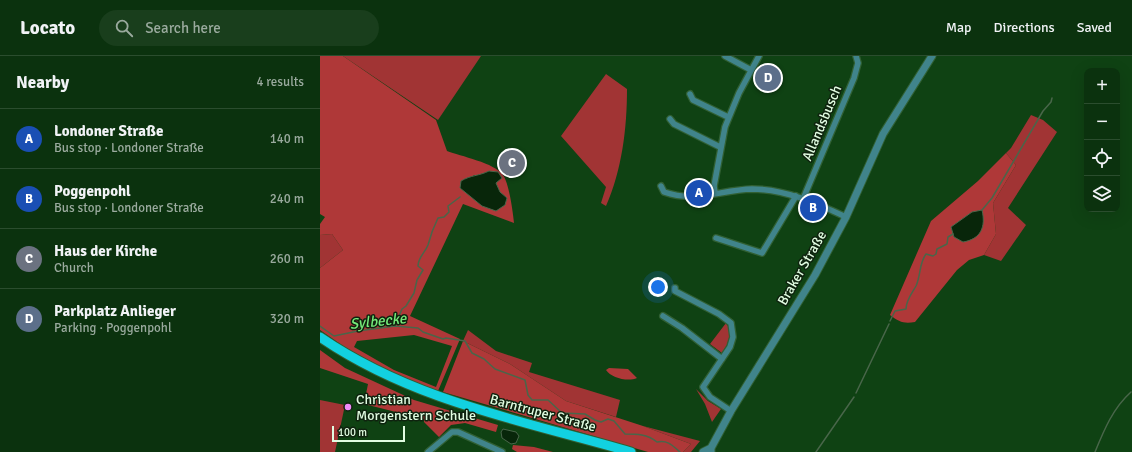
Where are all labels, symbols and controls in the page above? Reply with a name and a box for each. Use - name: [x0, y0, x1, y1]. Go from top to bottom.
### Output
- search box: [99, 10, 379, 46]
- text: Locato: [20, 16, 75, 40]
- icon: search: [113, 17, 135, 39]
- text: Search here: [145, 19, 221, 37]
- text: Map: [946, 19, 972, 36]
- text: Directions: [994, 19, 1055, 36]
- text: Saved: [1077, 19, 1112, 36]
- pin: D: [755, 63, 781, 93]
- map controls: [1084, 68, 1120, 212]
- button: +: [1084, 68, 1120, 104]
- text: Nearby: [16, 72, 69, 93]
- text: 4 results: [256, 74, 304, 90]
- street label: Allandsbusch: [799, 83, 845, 163]
- button: −: [1084, 104, 1120, 140]
- text: Londoner Straße: [54, 122, 163, 140]
- text: A: [25, 131, 33, 147]
- text: 140 m: [270, 131, 304, 147]
- text: Bus stop · Londoner Straße: [54, 140, 204, 156]
- button: locate: [1084, 140, 1120, 176]
- pin: C: [499, 148, 525, 178]
- button: layers: [1084, 176, 1120, 212]
- pin: A: [686, 178, 712, 208]
- text: Poggenpohl: [54, 182, 131, 200]
- text: B: [25, 191, 33, 207]
- text: 240 m: [270, 191, 304, 207]
- pin: B: [800, 193, 826, 223]
- text: Bus stop · Londoner Straße: [54, 200, 204, 216]
- street label: Braker Straße: [774, 228, 830, 308]
- text: Haus der Kirche: [54, 242, 157, 260]
- text: C: [25, 251, 33, 267]
- text: 260 m: [270, 251, 304, 267]
- text: Church: [54, 260, 94, 276]
- your location: [648, 277, 668, 297]
- text: Parkplatz Anlieger: [54, 302, 176, 320]
- water label: Sylbecke: [349, 309, 409, 333]
- text: D: [25, 311, 33, 327]
- text: 320 m: [270, 311, 304, 327]
- text: Parking · Poggenpohl: [54, 320, 172, 336]
- place label: Christian Morgenstern Schule: [356, 391, 476, 424]
- street label: Barntruper Straße: [488, 391, 598, 435]
- marker: Christian Morgenstern Schule: [343, 402, 353, 412]
- scale bar: [332, 424, 405, 443]
- text: 100 m: [338, 426, 367, 439]

